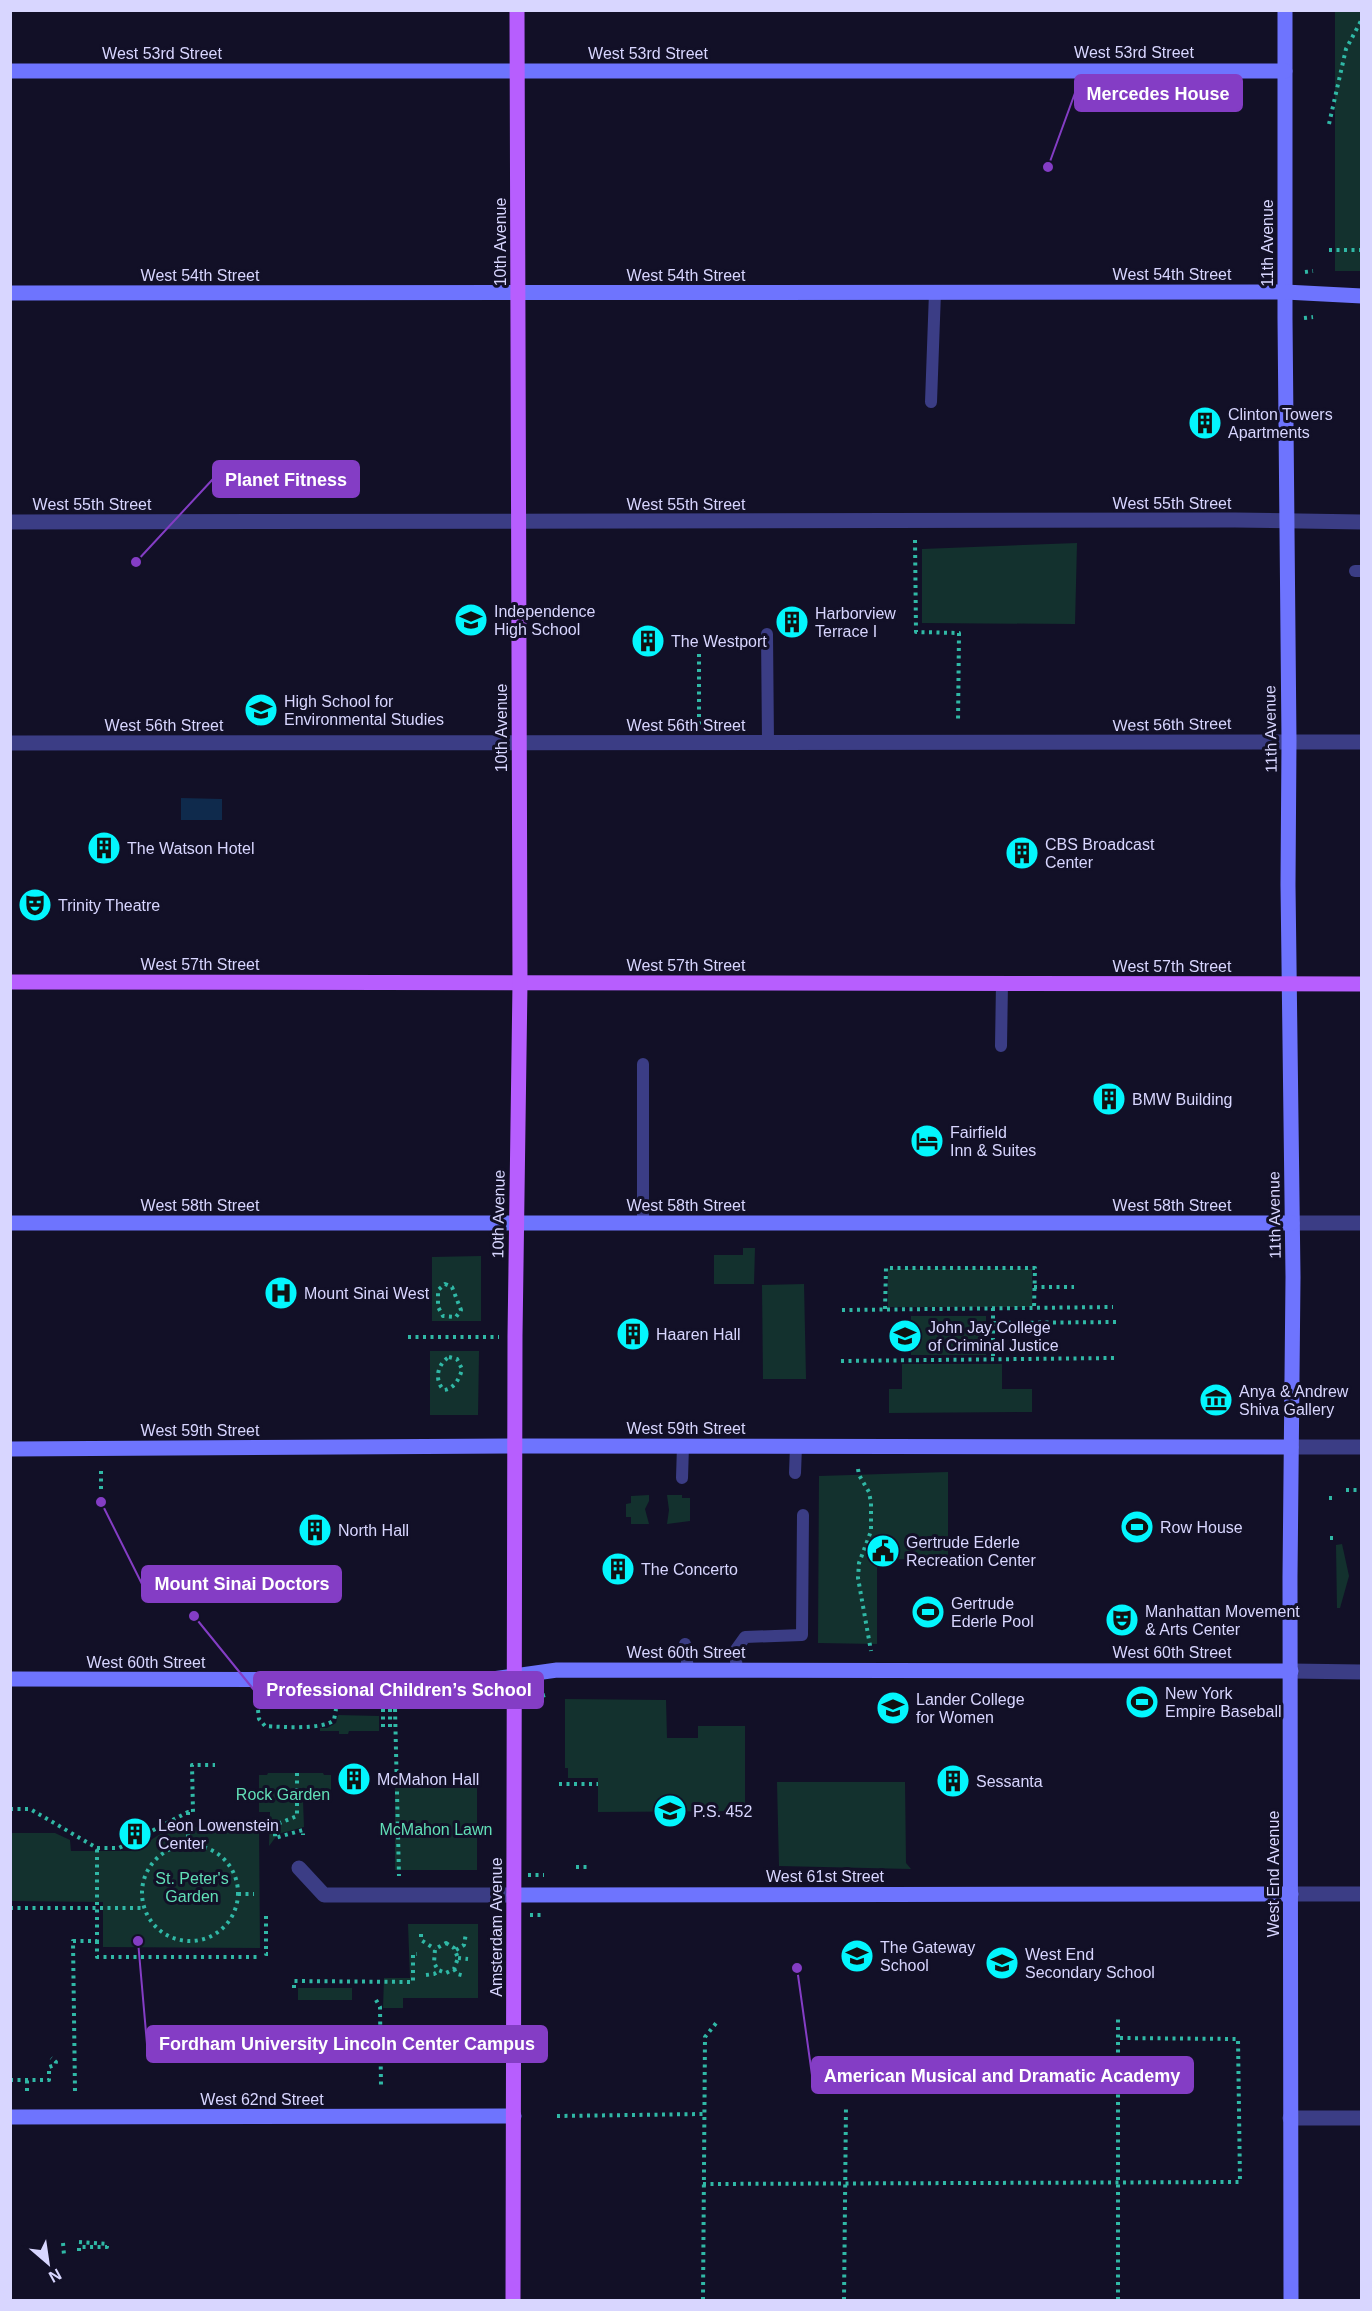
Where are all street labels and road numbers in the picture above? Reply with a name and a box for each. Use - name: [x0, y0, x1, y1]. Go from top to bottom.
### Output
- street label: West 53rd Street: [1074, 44, 1194, 61]
- street label: West 53rd Street: [102, 45, 222, 62]
- street label: West 53rd Street: [588, 45, 708, 62]
- street label: 10th Avenue: [492, 198, 509, 286]
- street label: 11th Avenue: [1259, 199, 1276, 287]
- street label: West 54th Street: [1113, 266, 1232, 283]
- street label: West 54th Street: [141, 267, 260, 284]
- street label: West 54th Street: [627, 267, 746, 284]
- street label: West 55th Street: [1113, 495, 1232, 512]
- street label: West 55th Street: [33, 496, 152, 513]
- street label: West 55th Street: [627, 496, 746, 513]
- street label: 10th Avenue: [493, 684, 510, 772]
- street label: 11th Avenue: [1261, 685, 1280, 773]
- street label: West 56th Street: [1112, 715, 1232, 734]
- street label: West 56th Street: [105, 717, 224, 734]
- street label: West 56th Street: [627, 717, 746, 734]
- street label: West 57th Street: [141, 956, 260, 973]
- street label: West 57th Street: [627, 957, 746, 974]
- street label: West 57th Street: [1113, 958, 1232, 975]
- street label: 10th Avenue: [489, 1169, 508, 1258]
- street label: 11th Avenue: [1265, 1171, 1284, 1259]
- street label: West 58th Street: [141, 1197, 260, 1214]
- street label: West 58th Street: [627, 1197, 746, 1214]
- street label: West 58th Street: [1113, 1197, 1232, 1214]
- street label: West 59th Street: [627, 1420, 746, 1437]
- street label: West 59th Street: [141, 1422, 260, 1439]
- street label: West 60th Street: [627, 1644, 746, 1661]
- street label: West 60th Street: [1113, 1644, 1232, 1661]
- street label: West 60th Street: [87, 1654, 206, 1671]
- street label: West End Avenue: [1265, 1811, 1282, 1937]
- street label: Amsterdam Avenue: [488, 1857, 505, 1997]
- street label: West 61st Street: [766, 1868, 885, 1885]
- street label: West 62nd Street: [200, 2091, 324, 2108]

